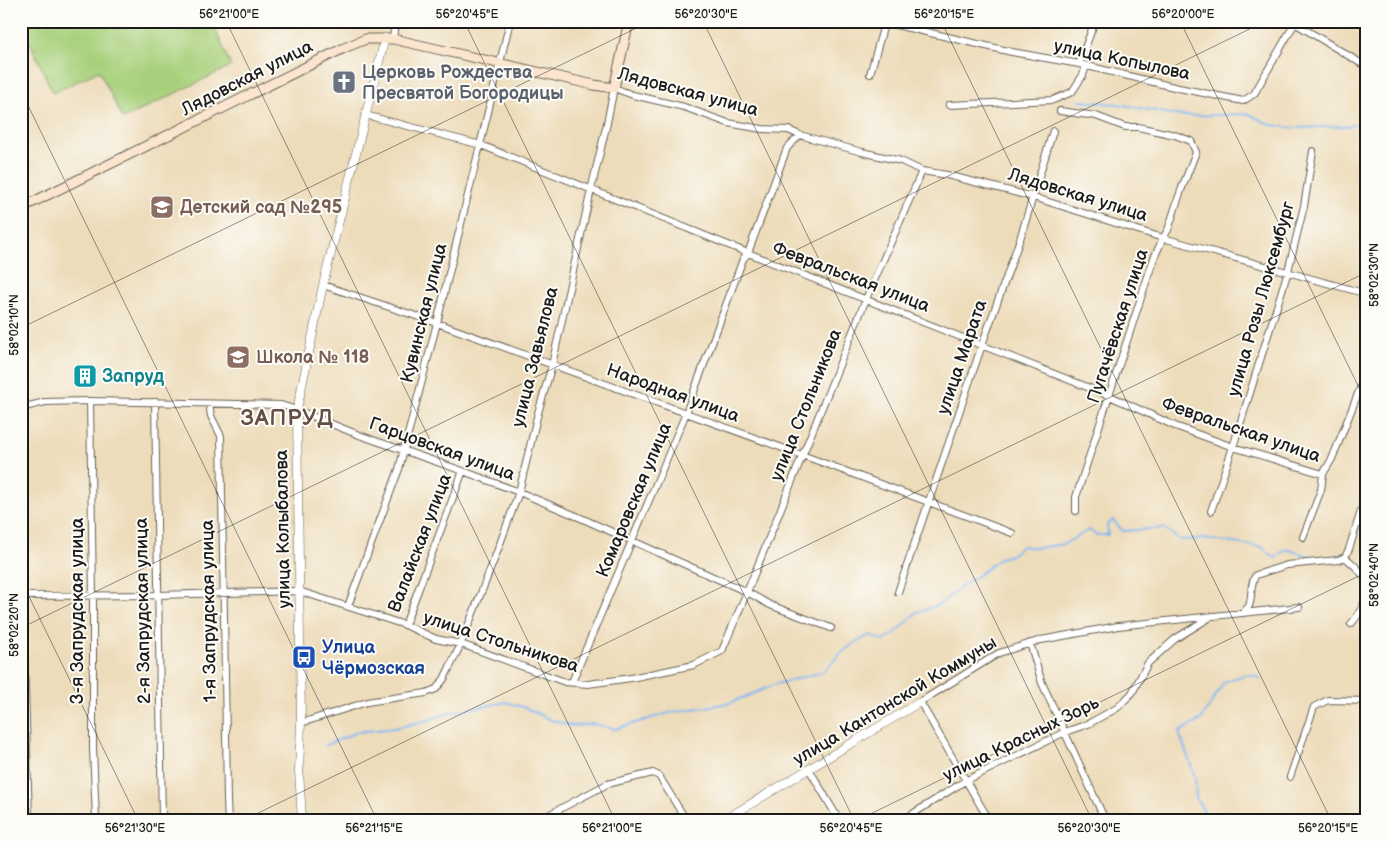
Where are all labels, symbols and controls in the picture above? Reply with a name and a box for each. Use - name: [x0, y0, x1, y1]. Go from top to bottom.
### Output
- text: 56°21'00"E: [199, 7, 259, 22]
- text: 56°20'45"E: [436, 7, 499, 22]
- text: 56°20'30"E: [674, 7, 738, 22]
- text: 56°20'15"E: [914, 7, 974, 22]
- text: 56°20'00"E: [1152, 7, 1214, 22]
- street label: улица Копылова: [1052, 35, 1192, 85]
- street label: Лядовская улица: [177, 36, 317, 121]
- place label: Церковь Рождества Пресвятой Богородицы: [362, 62, 564, 104]
- street label: Лядовская улица: [614, 63, 761, 121]
- church icon: Церковь Рождества Пресвятой Богородицы: [331, 69, 357, 95]
- street label: Лядовская улица: [1005, 164, 1151, 226]
- school or university icon: Детский сад №295: [149, 194, 175, 220]
- place label: Детский сад №295: [180, 197, 342, 218]
- street label: улица Розы Люксембург: [1223, 199, 1299, 399]
- street label: Февральская улица: [769, 237, 933, 317]
- street label: Кувинская улица: [397, 241, 452, 385]
- text: 58°02'30"N: [1367, 243, 1382, 307]
- street label: Пугачёвская улица: [1083, 246, 1153, 406]
- street label: улица Завьялова: [507, 284, 563, 429]
- text: 58°02'10"N: [7, 294, 22, 356]
- street label: улица Марата: [933, 297, 992, 417]
- street label: улица Стольникова: [766, 326, 846, 484]
- school or university icon: Школа № 118: [225, 344, 251, 370]
- place label: Школа № 118: [256, 347, 369, 368]
- street label: Народная улица: [604, 359, 742, 427]
- building icon: Запруд: [72, 363, 98, 389]
- place label: Запруд: [102, 366, 164, 387]
- street label: Февральская улица: [1159, 393, 1324, 467]
- district label: ЗАПРУД: [240, 405, 334, 432]
- street label: Гарцовская улица: [366, 413, 518, 485]
- street label: Комаровская улица: [592, 419, 676, 580]
- street label: улица Колыбалова: [271, 449, 295, 609]
- street label: Валайская улица: [384, 470, 456, 615]
- street label: 3-я Запрудская улица: [67, 517, 88, 704]
- street label: 2-я Запрудская улица: [131, 517, 155, 704]
- street label: 1-я Запрудская улица: [197, 519, 221, 703]
- text: 58°02'40"N: [1367, 543, 1382, 607]
- text: 58°02'20"N: [7, 593, 22, 657]
- street label: улица Стольникова: [421, 607, 582, 677]
- street label: улица Кантонской Коммуны: [790, 632, 1000, 770]
- place label: Улица Чёрмозская: [322, 637, 425, 679]
- bus stop icon: Улица Чёрмозская: [291, 644, 317, 670]
- street label: улица Красных Зорь: [940, 692, 1103, 786]
- text: 56°21'30"E: [105, 821, 165, 836]
- text: 56°21'15"E: [345, 821, 403, 836]
- text: 56°21'00"E: [582, 821, 642, 836]
- text: 56°20'45"E: [820, 821, 883, 836]
- text: 56°20'30"E: [1057, 821, 1121, 836]
- text: 56°20'15"E: [1298, 821, 1358, 836]

